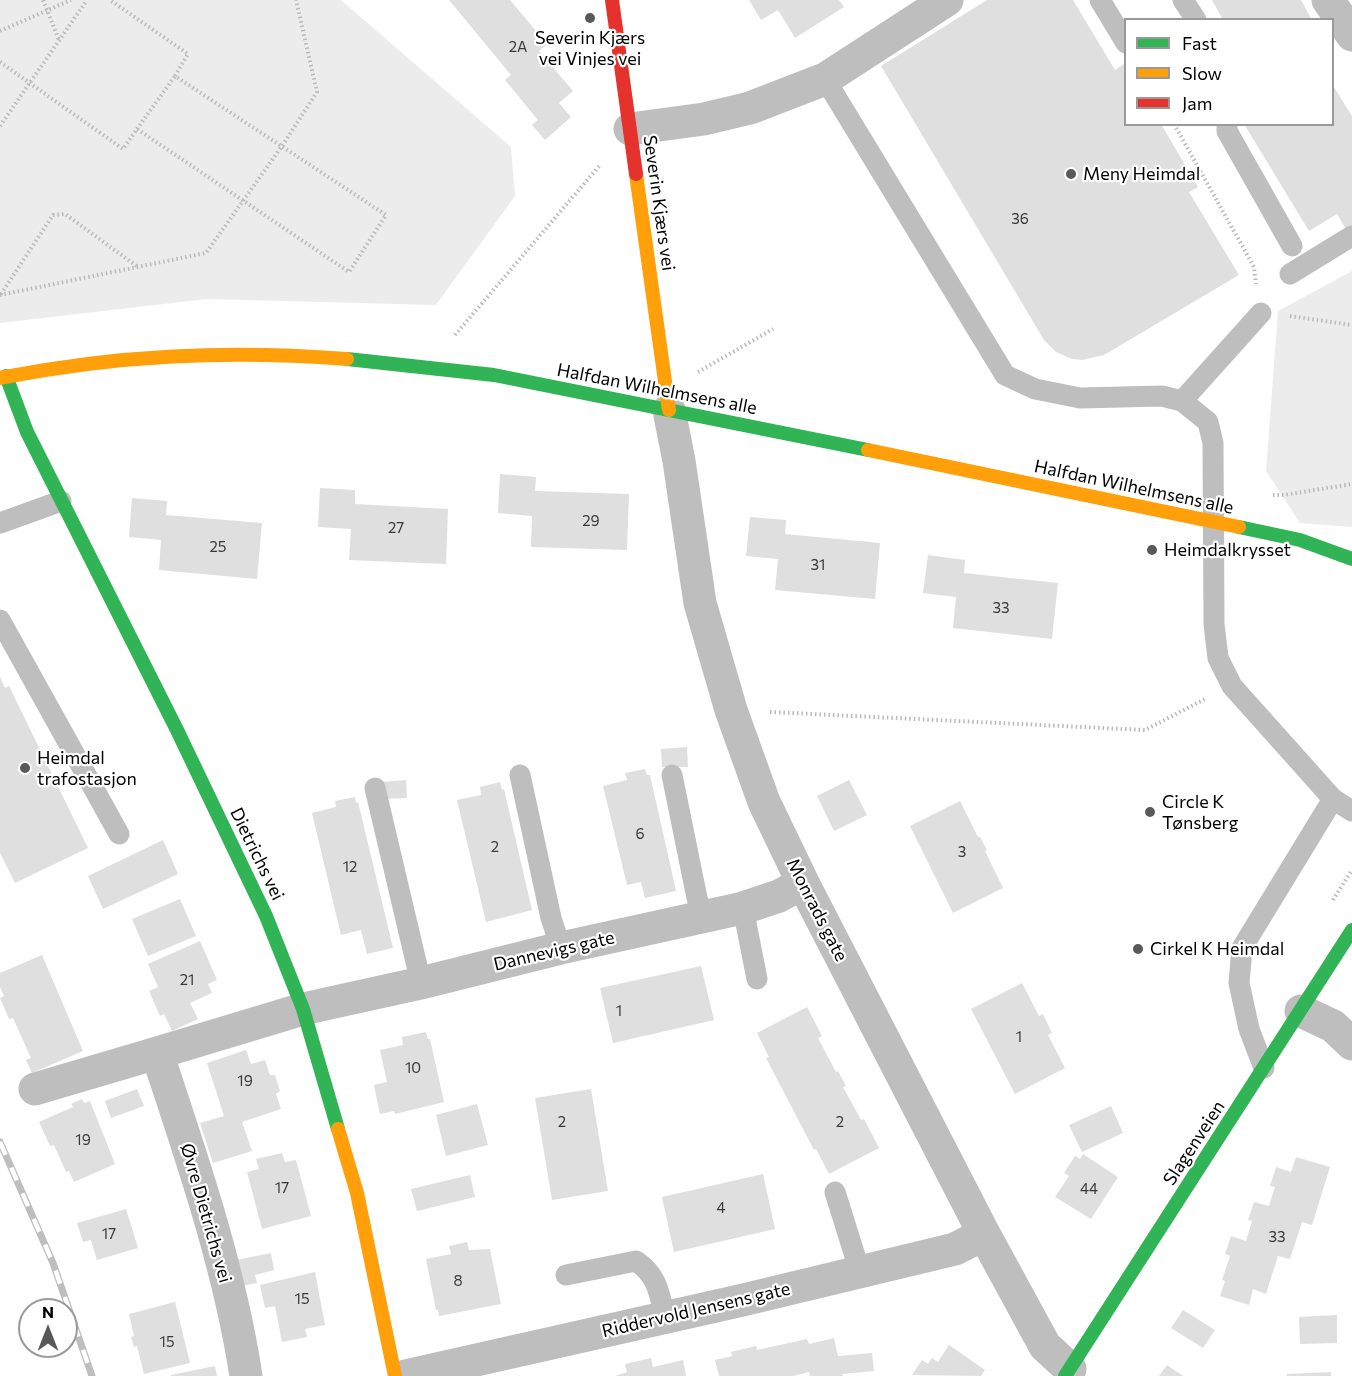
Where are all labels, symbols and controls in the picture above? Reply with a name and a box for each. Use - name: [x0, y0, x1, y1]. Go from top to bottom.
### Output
- marker: Severin Kjærs vei Vinjes vei: [583, 11, 597, 25]
- legend: [1124, 18, 1334, 126]
- place label: Severin Kjærs vei Vinjes vei: [535, 27, 645, 70]
- text: Fast: [1182, 32, 1217, 54]
- house number: 2A: [509, 38, 527, 56]
- text: Slow: [1182, 62, 1222, 84]
- text: Jam: [1182, 92, 1212, 114]
- street label: Severin Kjærs vei: [639, 134, 679, 272]
- place label: Meny Heimdal: [1083, 163, 1200, 185]
- marker: Meny Heimdal: [1064, 167, 1078, 181]
- house number: 36: [1011, 210, 1029, 228]
- street label: Halfdan Wilhelmsens alle: [555, 359, 759, 419]
- street label: Halfdan Wilhelmsens alle: [1032, 455, 1236, 519]
- house number: 29: [582, 512, 600, 530]
- house number: 27: [388, 519, 404, 537]
- house number: 25: [210, 538, 226, 556]
- place label: Heimdalkrysset: [1164, 539, 1291, 561]
- marker: Heimdalkrysset: [1145, 543, 1159, 557]
- house number: 31: [811, 556, 825, 574]
- house number: 33: [992, 599, 1010, 617]
- place label: Heimdal trafostasjon: [37, 747, 137, 789]
- marker: Heimdal trafostasjon: [18, 761, 32, 775]
- place label: Circle K Tønsberg: [1162, 791, 1238, 834]
- street label: Dietrichs vei: [225, 804, 289, 904]
- marker: Circle K Tønsberg: [1143, 805, 1157, 819]
- house number: 6: [635, 825, 645, 843]
- house number: 2: [491, 838, 499, 856]
- house number: 3: [958, 843, 966, 861]
- street label: Monrads gate: [782, 855, 852, 965]
- house number: 12: [343, 858, 357, 876]
- street label: Dannevigs gate: [491, 927, 617, 975]
- place label: Cirkel K Heimdal: [1150, 938, 1284, 960]
- marker: Cirkel K Heimdal: [1131, 942, 1145, 956]
- house number: 21: [180, 971, 194, 989]
- house number: 1: [616, 1002, 622, 1020]
- house number: 1: [1016, 1028, 1022, 1046]
- house number: 10: [405, 1059, 421, 1077]
- house number: 19: [237, 1072, 253, 1090]
- street label: Slagenveien: [1159, 1097, 1229, 1189]
- house number: 2: [558, 1113, 566, 1131]
- house number: 2: [836, 1113, 844, 1131]
- house number: 19: [75, 1131, 91, 1149]
- street label: Øvre Dietrichs vei: [176, 1141, 236, 1285]
- house number: 17: [275, 1179, 289, 1197]
- house number: 44: [1080, 1180, 1098, 1198]
- house number: 4: [717, 1199, 725, 1217]
- house number: 17: [102, 1225, 116, 1243]
- house number: 33: [1268, 1228, 1286, 1246]
- house number: 8: [453, 1272, 463, 1290]
- street label: Riddervold Jensens gate: [600, 1278, 792, 1342]
- house number: 15: [294, 1290, 310, 1308]
- north arrow: [18, 1298, 78, 1358]
- text: N: [42, 1302, 54, 1321]
- house number: 15: [159, 1333, 175, 1351]

